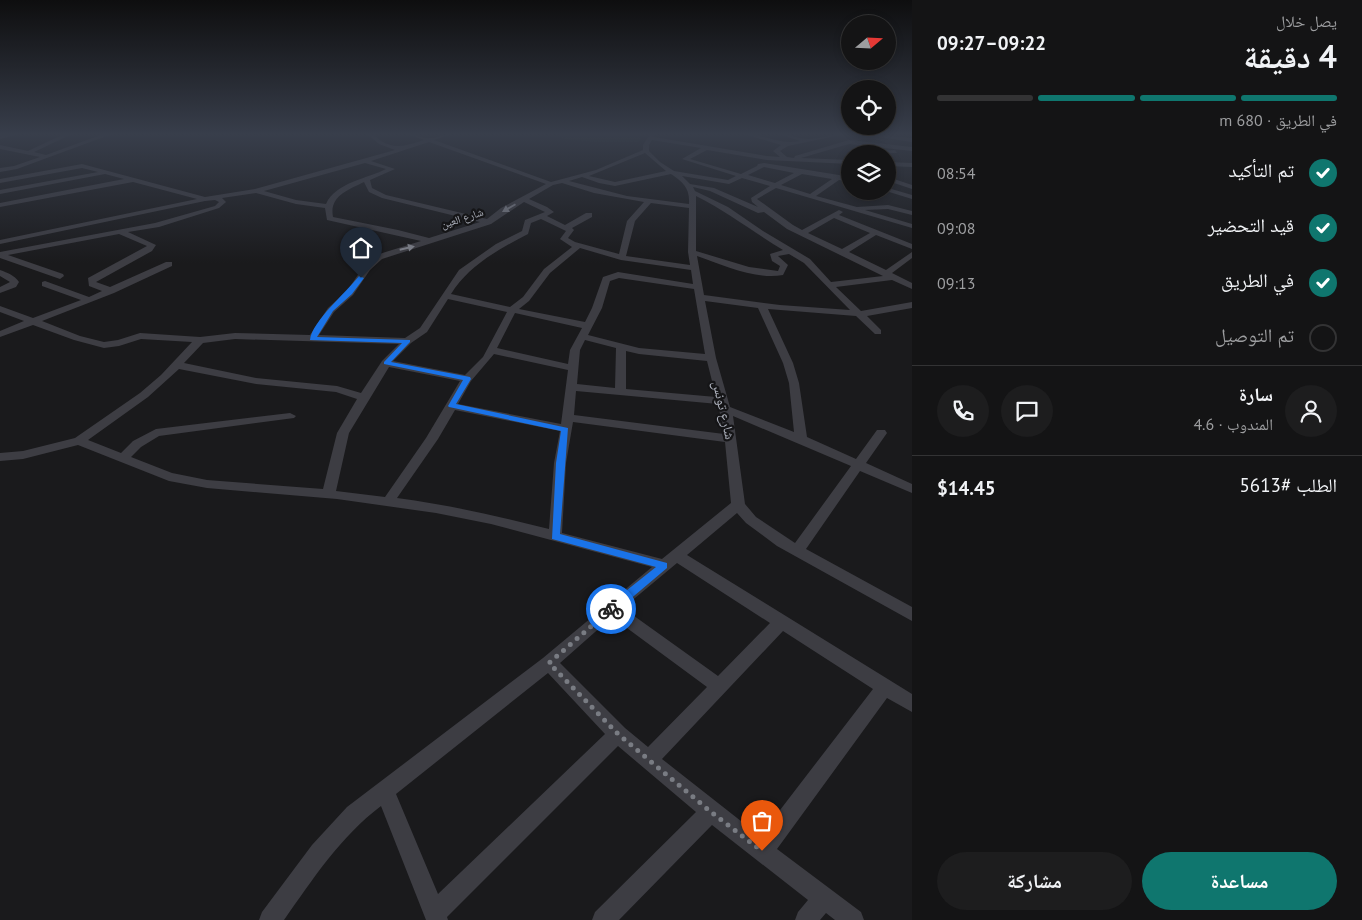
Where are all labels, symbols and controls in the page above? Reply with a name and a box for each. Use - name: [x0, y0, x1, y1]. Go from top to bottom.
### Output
- text: يصل خلال: [1276, 11, 1337, 31]
- north arrow: [841, 15, 896, 70]
- map controls: [841, 15, 896, 200]
- text: 09:22–09:27: [937, 31, 1046, 55]
- text: 4 دقيقة: [1244, 35, 1337, 77]
- button: locate: [841, 80, 896, 135]
- text: في الطريق · 680 m: [1219, 110, 1337, 130]
- button: layers: [841, 145, 896, 200]
- text: تم التأكيد: [1228, 158, 1294, 182]
- icon: check: [1309, 159, 1337, 187]
- text: 08:54: [937, 163, 975, 183]
- one-way arrow: [501, 204, 516, 212]
- street label: شارع العين: [439, 205, 485, 231]
- text: قيد التحضير: [1208, 213, 1294, 237]
- icon: check: [1309, 214, 1337, 242]
- text: 09:08: [937, 218, 975, 238]
- pin: [340, 227, 382, 278]
- icon: home: [347, 234, 375, 262]
- one-way arrow: [400, 244, 415, 252]
- text: في الطريق: [1221, 268, 1294, 292]
- icon: check: [1309, 269, 1337, 297]
- text: 09:13: [937, 273, 975, 293]
- text: تم التوصيل: [1215, 323, 1294, 347]
- street label: شارع تونس: [708, 379, 739, 441]
- text: سارة: [1239, 382, 1273, 406]
- button: phone: [937, 385, 989, 437]
- button: chat: [1001, 385, 1053, 437]
- button: person: [1285, 385, 1337, 437]
- text: المندوب · 4.6: [1193, 414, 1273, 434]
- text: الطلب #5613: [1239, 473, 1337, 497]
- text: $14.45: [937, 476, 996, 500]
- courier: [586, 584, 636, 634]
- icon: bike: [597, 595, 625, 623]
- pin: [741, 800, 783, 851]
- icon: bag: [748, 807, 776, 835]
- button: مشاركة: [937, 852, 1132, 910]
- button: مساعدة: [1142, 852, 1337, 910]

